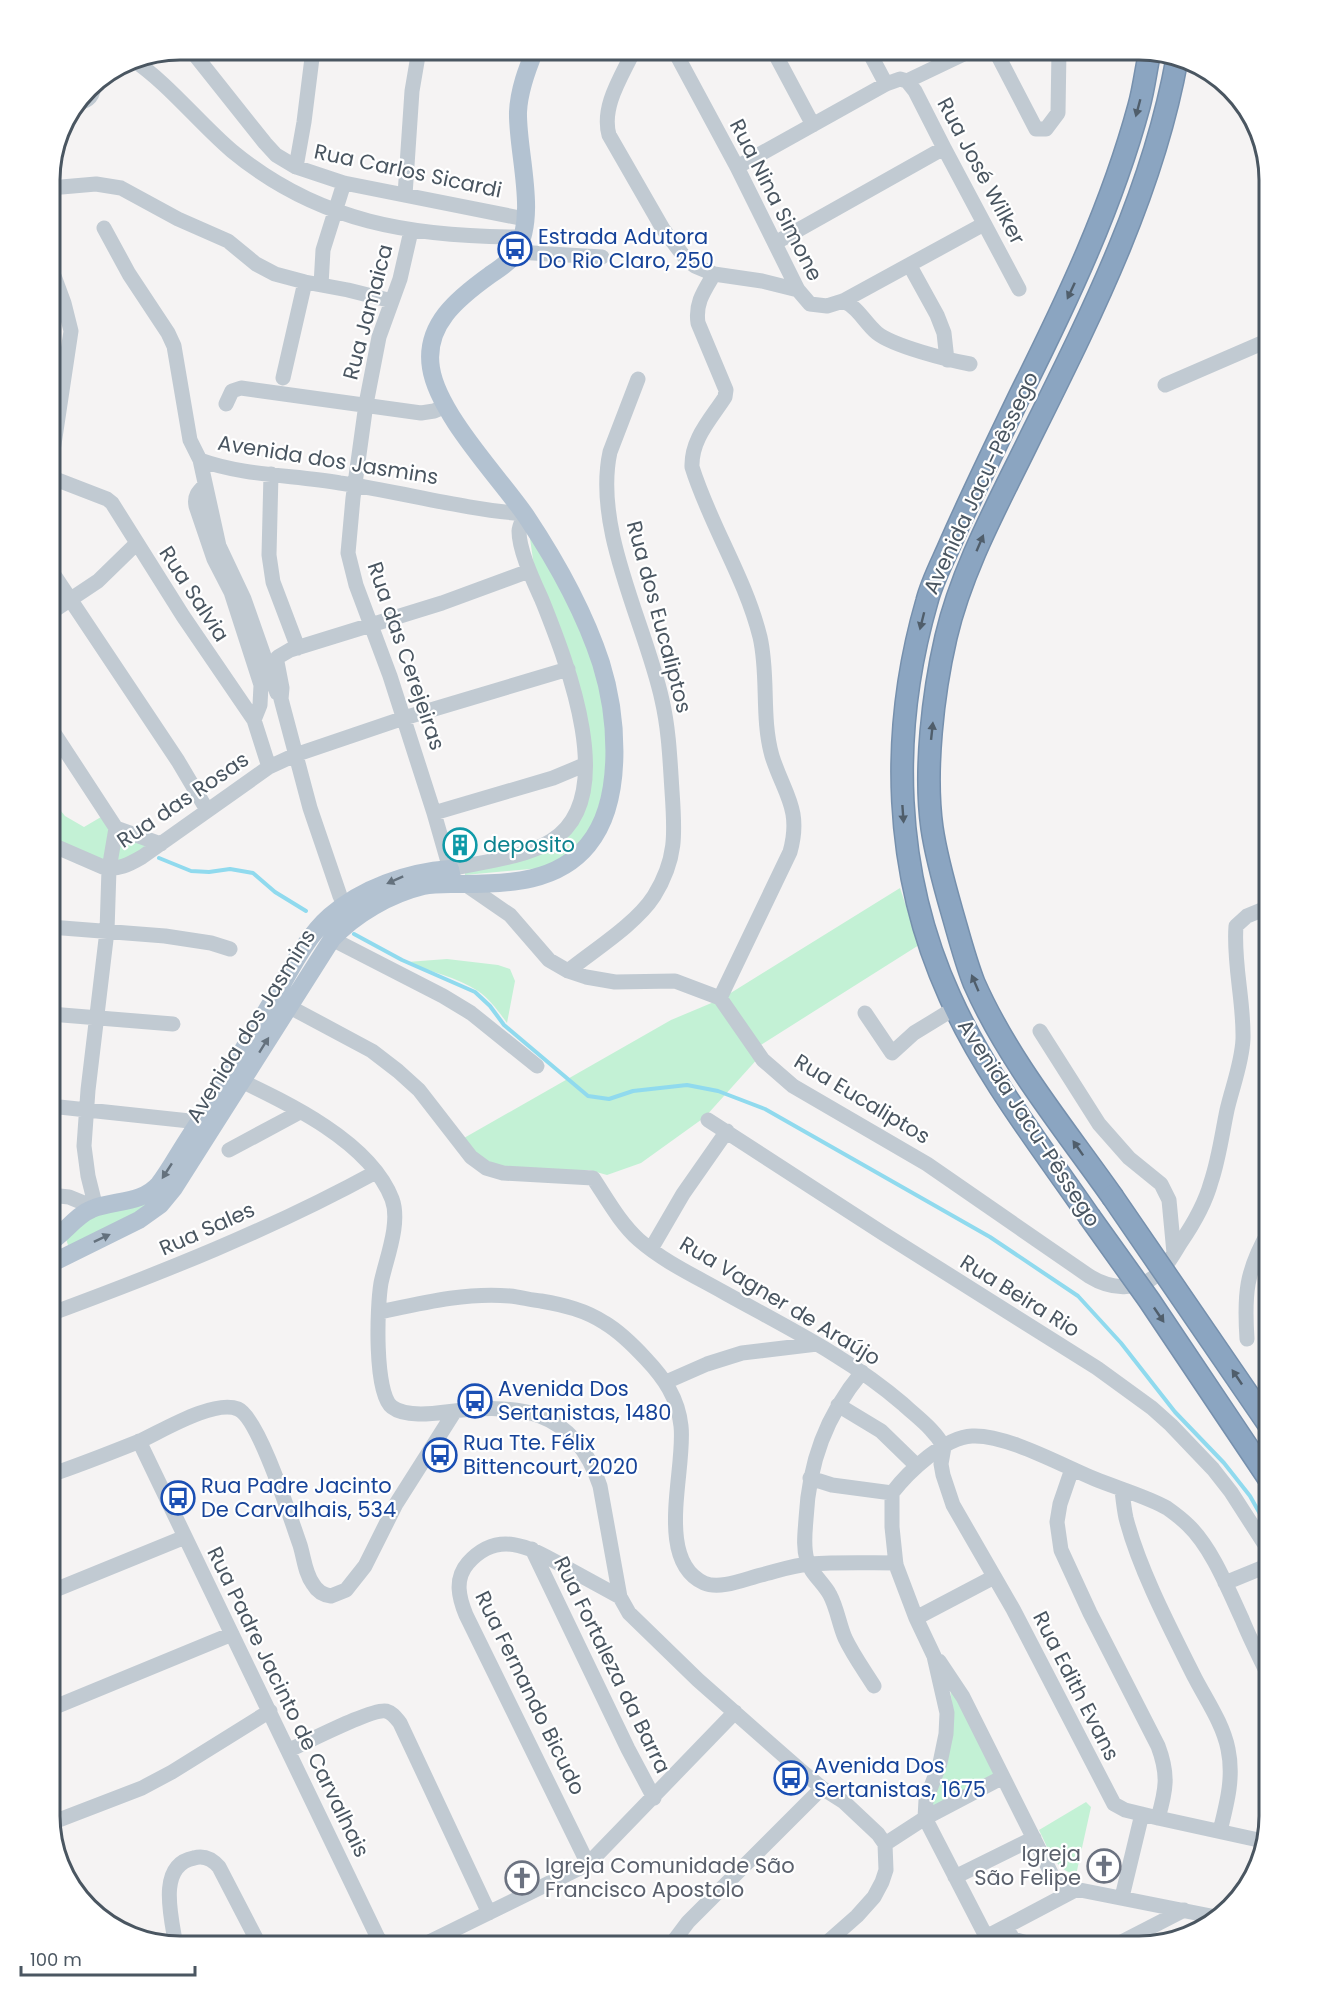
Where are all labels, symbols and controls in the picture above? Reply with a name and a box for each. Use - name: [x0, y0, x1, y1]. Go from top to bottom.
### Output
- street label: Rua José Wilker: [930, 92, 1033, 250]
- one-way arrow: [1133, 99, 1142, 117]
- street label: Rua Nina Simone: [723, 114, 830, 286]
- street label: Rua Carlos Sicardi: [312, 136, 505, 205]
- place label: Estrada Adutora Do Rio Claro, 250: [538, 222, 714, 275]
- bus stop icon: Estrada Adutora Do Rio Claro, 250: [497, 231, 533, 267]
- street label: Rua Jamaica: [335, 241, 400, 383]
- one-way arrow: [1066, 282, 1075, 299]
- street label: Avenida Jacu-Pêssego: [916, 367, 1045, 599]
- street label: Avenida dos Jasmins: [216, 428, 441, 491]
- street label: Rua dos Eucaliptos: [620, 518, 699, 716]
- one-way arrow: [975, 534, 985, 552]
- street label: Rua Salvia: [153, 540, 236, 647]
- street label: Rua das Cerejeiras: [361, 558, 452, 754]
- one-way arrow: [916, 612, 926, 630]
- one-way arrow: [927, 722, 937, 741]
- street label: Rua das Rosas: [111, 745, 254, 854]
- one-way arrow: [898, 805, 908, 824]
- building icon: deposito: [442, 827, 478, 863]
- place label: deposito: [483, 830, 575, 859]
- one-way arrow: [387, 876, 404, 885]
- street label: Avenida dos Jasmins: [179, 923, 322, 1128]
- one-way arrow: [970, 973, 980, 991]
- street label: Avenida Jacu-Pêssego: [951, 1013, 1108, 1232]
- one-way arrow: [259, 1037, 270, 1053]
- street label: Rua Eucaliptos: [789, 1047, 936, 1151]
- one-way arrow: [1073, 1140, 1084, 1156]
- one-way arrow: [162, 1163, 173, 1179]
- street label: Rua Sales: [154, 1195, 259, 1262]
- street label: Rua Vagner de Araújo: [674, 1229, 886, 1372]
- one-way arrow: [93, 1232, 111, 1242]
- street label: Rua Beira Rio: [955, 1247, 1086, 1344]
- one-way arrow: [1153, 1307, 1164, 1323]
- one-way arrow: [1231, 1369, 1242, 1385]
- place label: Avenida Dos Sertanistas, 1480: [498, 1374, 672, 1427]
- bus stop icon: Avenida Dos Sertanistas, 1480: [457, 1383, 493, 1419]
- place label: Rua Tte. Félix Bittencourt, 2020: [463, 1428, 638, 1481]
- bus stop icon: Rua Tte. Félix Bittencourt, 2020: [422, 1437, 458, 1473]
- place label: Rua Padre Jacinto De Carvalhais, 534: [201, 1471, 396, 1524]
- bus stop icon: Rua Padre Jacinto De Carvalhais, 534: [160, 1480, 196, 1516]
- street label: Rua Padre Jacinto de Carvalhais: [200, 1542, 377, 1862]
- street label: Rua Fortaleza da Barra: [547, 1551, 678, 1778]
- street label: Rua Fernando Bicudo: [468, 1586, 593, 1800]
- street label: Rua Edith Evans: [1026, 1606, 1127, 1765]
- place label: Avenida Dos Sertanistas, 1675: [814, 1751, 986, 1804]
- bus stop icon: Avenida Dos Sertanistas, 1675: [773, 1760, 809, 1796]
- place label: Igreja São Felipe: [974, 1839, 1081, 1892]
- church icon: Igreja São Felipe: [1086, 1848, 1122, 1884]
- place label: Igreja Comunidade São Francisco Apostolo: [545, 1851, 795, 1904]
- church icon: Igreja Comunidade São Francisco Apostolo: [504, 1860, 540, 1896]
- scale bar: [21, 1939, 195, 1977]
- text: 100 m: [30, 1947, 82, 1972]

